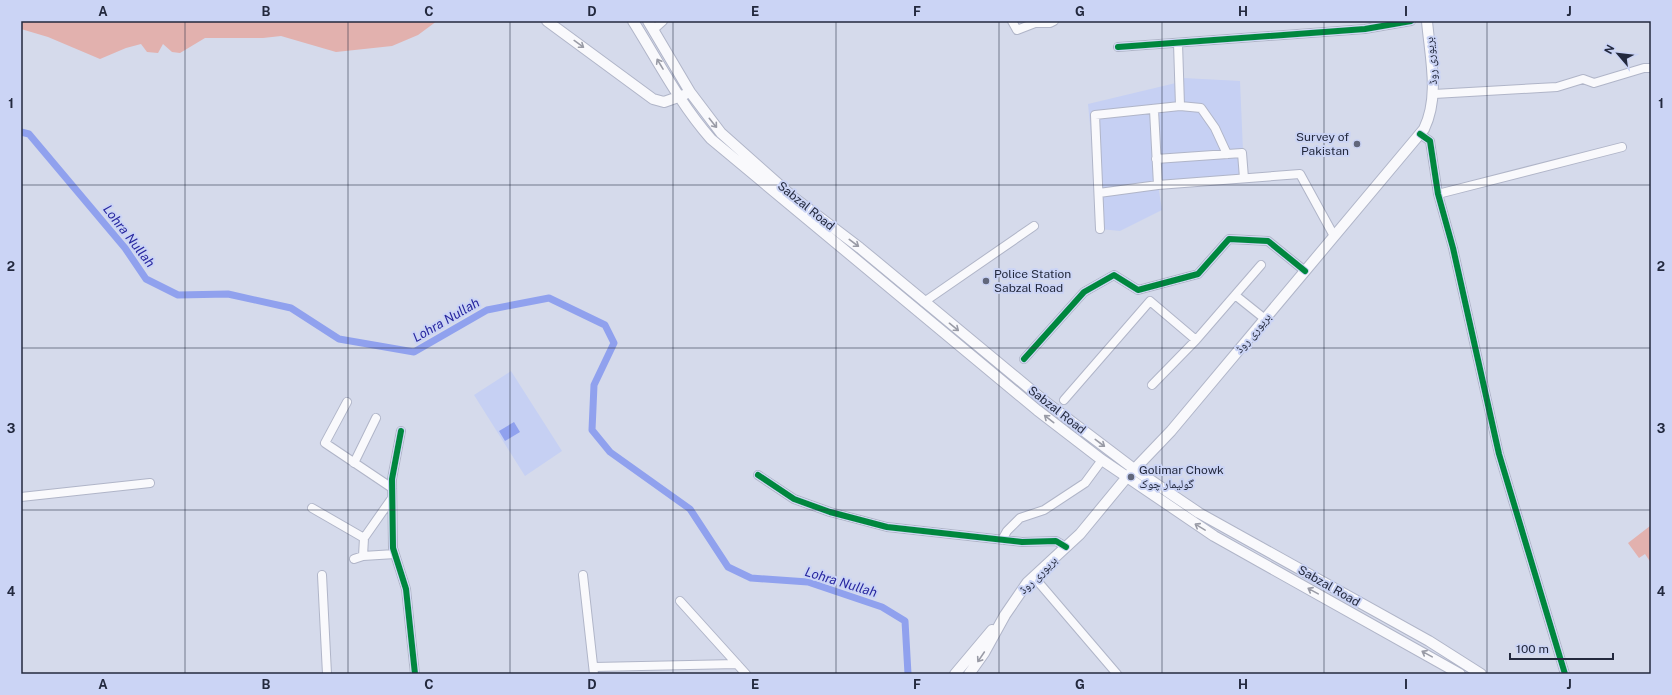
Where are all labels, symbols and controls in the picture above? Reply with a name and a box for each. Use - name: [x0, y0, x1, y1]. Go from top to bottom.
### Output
- text: A: [98, 4, 108, 19]
- text: B: [262, 4, 271, 19]
- text: C: [424, 4, 434, 19]
- text: D: [587, 4, 597, 19]
- text: E: [751, 4, 759, 19]
- text: F: [913, 4, 921, 19]
- text: G: [1075, 4, 1085, 19]
- text: H: [1238, 4, 1248, 19]
- text: I: [1404, 4, 1408, 19]
- text: J: [1566, 4, 1572, 19]
- north arrow: [1598, 34, 1638, 74]
- street label: بریوری روڈ: [1422, 36, 1440, 86]
- one-way arrow: [573, 40, 584, 48]
- text: N: [1602, 43, 1616, 56]
- one-way arrow: [655, 58, 663, 70]
- text: 1: [8, 96, 14, 111]
- text: 1: [1658, 96, 1664, 111]
- one-way arrow: [709, 118, 717, 129]
- place label: Survey of Pakistan: [1296, 130, 1349, 158]
- marker: Survey of Pakistan: [1352, 139, 1362, 149]
- street label: Sabzal Road: [775, 179, 837, 233]
- water label: Lohra Nullah: [100, 202, 158, 270]
- one-way arrow: [849, 239, 860, 248]
- text: 2: [7, 259, 15, 274]
- text: 2: [1657, 259, 1665, 274]
- place label: Police Station Sabzal Road: [994, 267, 1071, 295]
- marker: Police Station Sabzal Road: [981, 276, 991, 286]
- water label: Lohra Nullah: [410, 295, 482, 345]
- street label: بریوری روڈ: [1232, 310, 1274, 356]
- one-way arrow: [949, 322, 960, 331]
- street label: Sabzal Road: [1025, 383, 1089, 437]
- one-way arrow: [1043, 415, 1054, 424]
- text: 3: [7, 421, 16, 436]
- text: 3: [1657, 421, 1666, 436]
- one-way arrow: [1094, 439, 1105, 447]
- place label: Golimar Chowk گولیمار چوک: [1139, 463, 1224, 491]
- marker: Golimar Chowk گولیمار چوک: [1126, 472, 1136, 482]
- one-way arrow: [1195, 523, 1206, 531]
- street label: بریوری روڈ: [1016, 553, 1060, 597]
- street label: Sabzal Road: [1296, 563, 1362, 609]
- water label: Lohra Nullah: [803, 564, 879, 600]
- text: 4: [7, 584, 16, 599]
- text: 4: [1657, 584, 1666, 599]
- one-way arrow: [1307, 587, 1319, 594]
- scale bar: [1510, 635, 1613, 661]
- text: 100 m: [1516, 642, 1549, 656]
- one-way arrow: [1421, 650, 1433, 658]
- one-way arrow: [977, 651, 985, 662]
- text: A: [98, 677, 108, 692]
- text: B: [262, 677, 271, 692]
- text: C: [424, 677, 434, 692]
- text: D: [587, 677, 597, 692]
- text: E: [751, 677, 759, 692]
- text: F: [913, 677, 921, 692]
- text: G: [1075, 677, 1085, 692]
- text: H: [1238, 677, 1248, 692]
- text: I: [1404, 677, 1408, 692]
- text: J: [1566, 677, 1572, 692]

